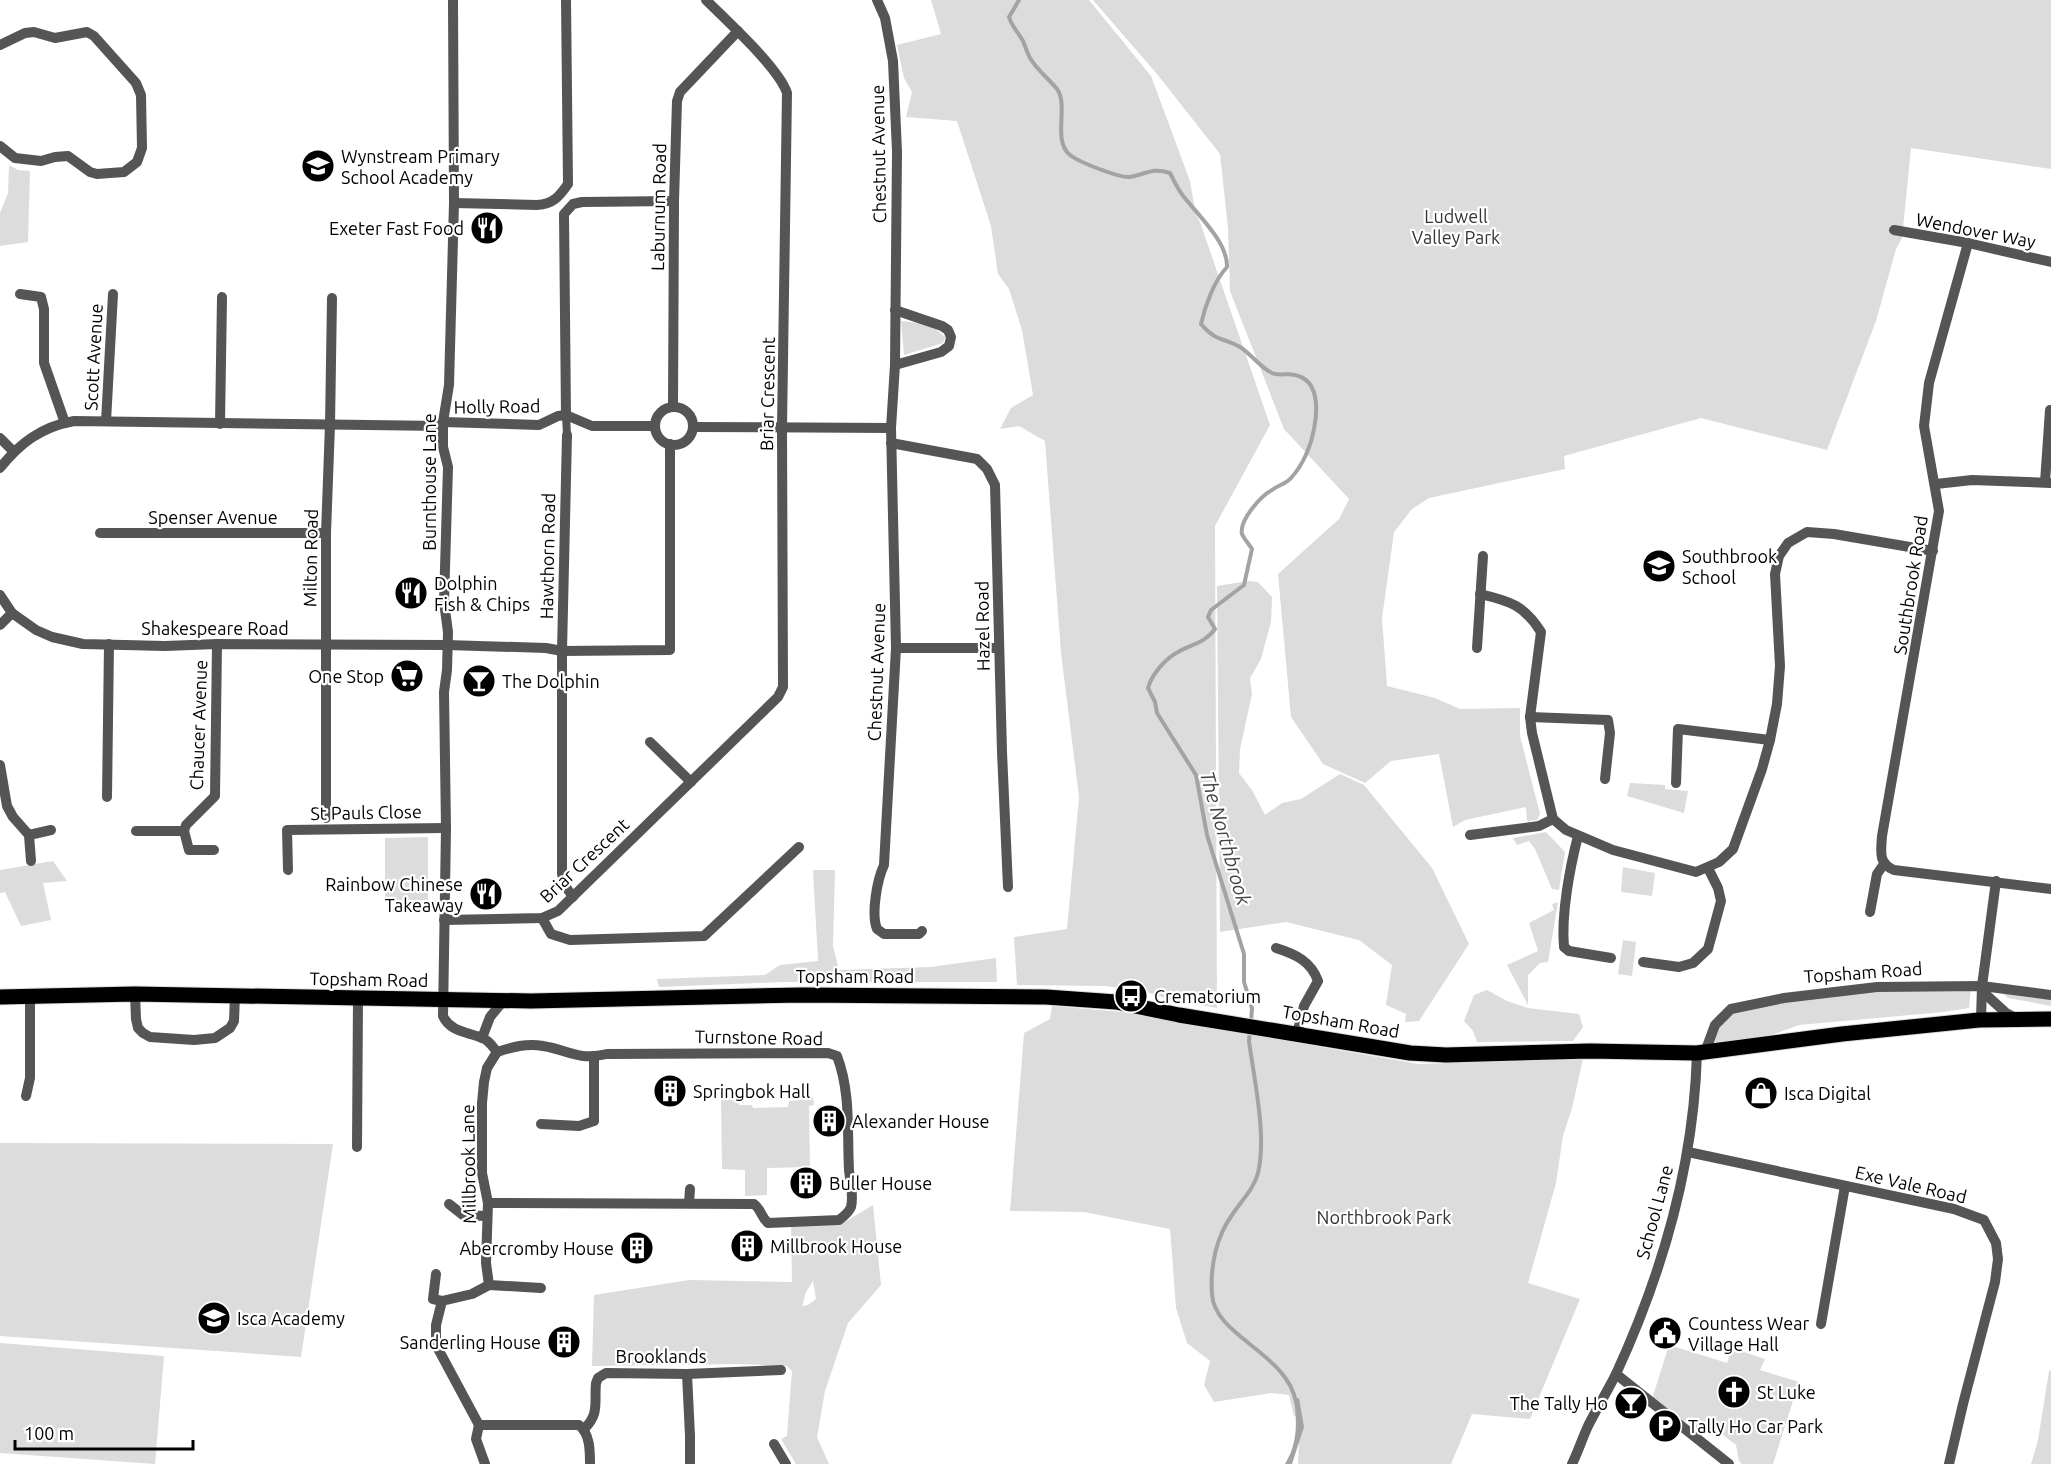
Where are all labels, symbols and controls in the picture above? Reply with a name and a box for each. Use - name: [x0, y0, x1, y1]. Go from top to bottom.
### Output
- street label: Chestnut Avenue: [867, 85, 889, 223]
- street label: Laburnum Road: [647, 143, 669, 271]
- place label: Wynstream Primary School Academy: [341, 146, 500, 187]
- school or university icon: Wynstream Primary School Academy: [300, 148, 336, 184]
- park label: Ludwell Valley Park: [1412, 206, 1500, 247]
- street label: Wendover Way: [1914, 209, 2038, 251]
- restaurant icon: Exeter Fast Food: [469, 210, 505, 246]
- place label: Exeter Fast Food: [329, 218, 464, 238]
- street label: Scott Avenue: [80, 303, 106, 411]
- street label: Briar Crescent: [756, 337, 778, 451]
- street label: Holly Road: [453, 395, 541, 417]
- street label: Burnthouse Lane: [419, 413, 439, 551]
- street label: Hawthorn Road: [536, 493, 558, 619]
- street label: Spenser Avenue: [148, 507, 278, 527]
- street label: Milton Road: [299, 509, 321, 607]
- street label: Southbrook Road: [1889, 514, 1931, 656]
- place label: Southbrook School: [1682, 546, 1777, 587]
- school or university icon: Southbrook School: [1641, 548, 1677, 584]
- place label: Dolphin Fish & Chips: [434, 573, 530, 614]
- restaurant icon: Dolphin Fish & Chips: [393, 575, 429, 611]
- street label: Hazel Road: [971, 581, 993, 671]
- street label: Chestnut Avenue: [864, 602, 888, 742]
- street label: Shakespeare Road: [141, 618, 289, 638]
- supermarket icon: One Stop: [389, 658, 425, 694]
- street label: Chaucer Avenue: [186, 659, 210, 791]
- bar icon: The Dolphin: [461, 663, 497, 699]
- place label: One Stop: [308, 666, 384, 686]
- place label: The Dolphin: [502, 671, 600, 691]
- water label: The Northbrook: [1196, 768, 1256, 908]
- street label: St Pauls Close: [310, 801, 422, 823]
- street label: Briar Crescent: [535, 814, 633, 906]
- place label: Rainbow Chinese Takeaway: [325, 874, 463, 915]
- restaurant icon: Rainbow Chinese Takeaway: [468, 876, 504, 912]
- street label: Topsham Road: [1803, 958, 1923, 986]
- street label: Topsham Road: [796, 966, 914, 986]
- street label: Topsham Road: [309, 968, 429, 990]
- bus stop icon: Crematorium: [1113, 978, 1149, 1014]
- place label: Crematorium: [1154, 986, 1261, 1006]
- street label: Topsham Road: [1281, 1001, 1401, 1041]
- street label: Turnstone Road: [695, 1026, 823, 1048]
- building icon: Springbok Hall: [652, 1073, 688, 1109]
- shop icon: Isca Digital: [1743, 1075, 1779, 1111]
- place label: Springbok Hall: [693, 1081, 811, 1101]
- place label: Isca Digital: [1784, 1083, 1871, 1103]
- building icon: Alexander House: [811, 1103, 847, 1139]
- street label: Millbrook Lane: [457, 1104, 479, 1224]
- place label: Alexander House: [852, 1111, 989, 1131]
- street label: Exe Vale Road: [1853, 1161, 1969, 1207]
- street label: School Lane: [1632, 1163, 1676, 1261]
- building icon: Buller House: [788, 1165, 824, 1201]
- place label: Buller House: [829, 1173, 932, 1193]
- park label: Northbrook Park: [1317, 1207, 1451, 1227]
- building icon: Millbrook House: [729, 1228, 765, 1264]
- building icon: Abercromby House: [619, 1230, 655, 1266]
- place label: Millbrook House: [770, 1236, 902, 1256]
- place label: Abercromby House: [459, 1238, 614, 1258]
- school or university icon: Isca Academy: [196, 1300, 232, 1336]
- place label: Isca Academy: [237, 1308, 345, 1328]
- place label: Countess Wear Village Hall: [1688, 1313, 1809, 1354]
- public building icon: Countess Wear Village Hall: [1647, 1315, 1683, 1351]
- building icon: Sanderling House: [546, 1324, 582, 1360]
- place label: Sanderling House: [400, 1332, 541, 1352]
- street label: Brooklands: [615, 1346, 707, 1366]
- church icon: St Luke: [1716, 1374, 1752, 1410]
- place label: St Luke: [1757, 1382, 1816, 1402]
- bar icon: The Tally Ho: [1613, 1385, 1649, 1421]
- place label: The Tally Ho: [1510, 1393, 1608, 1413]
- parking icon: Tally Ho Car Park: [1647, 1408, 1683, 1444]
- scale bar: [15, 1413, 194, 1451]
- place label: Tally Ho Car Park: [1688, 1416, 1823, 1436]
- text: 100 m: [24, 1423, 74, 1443]

